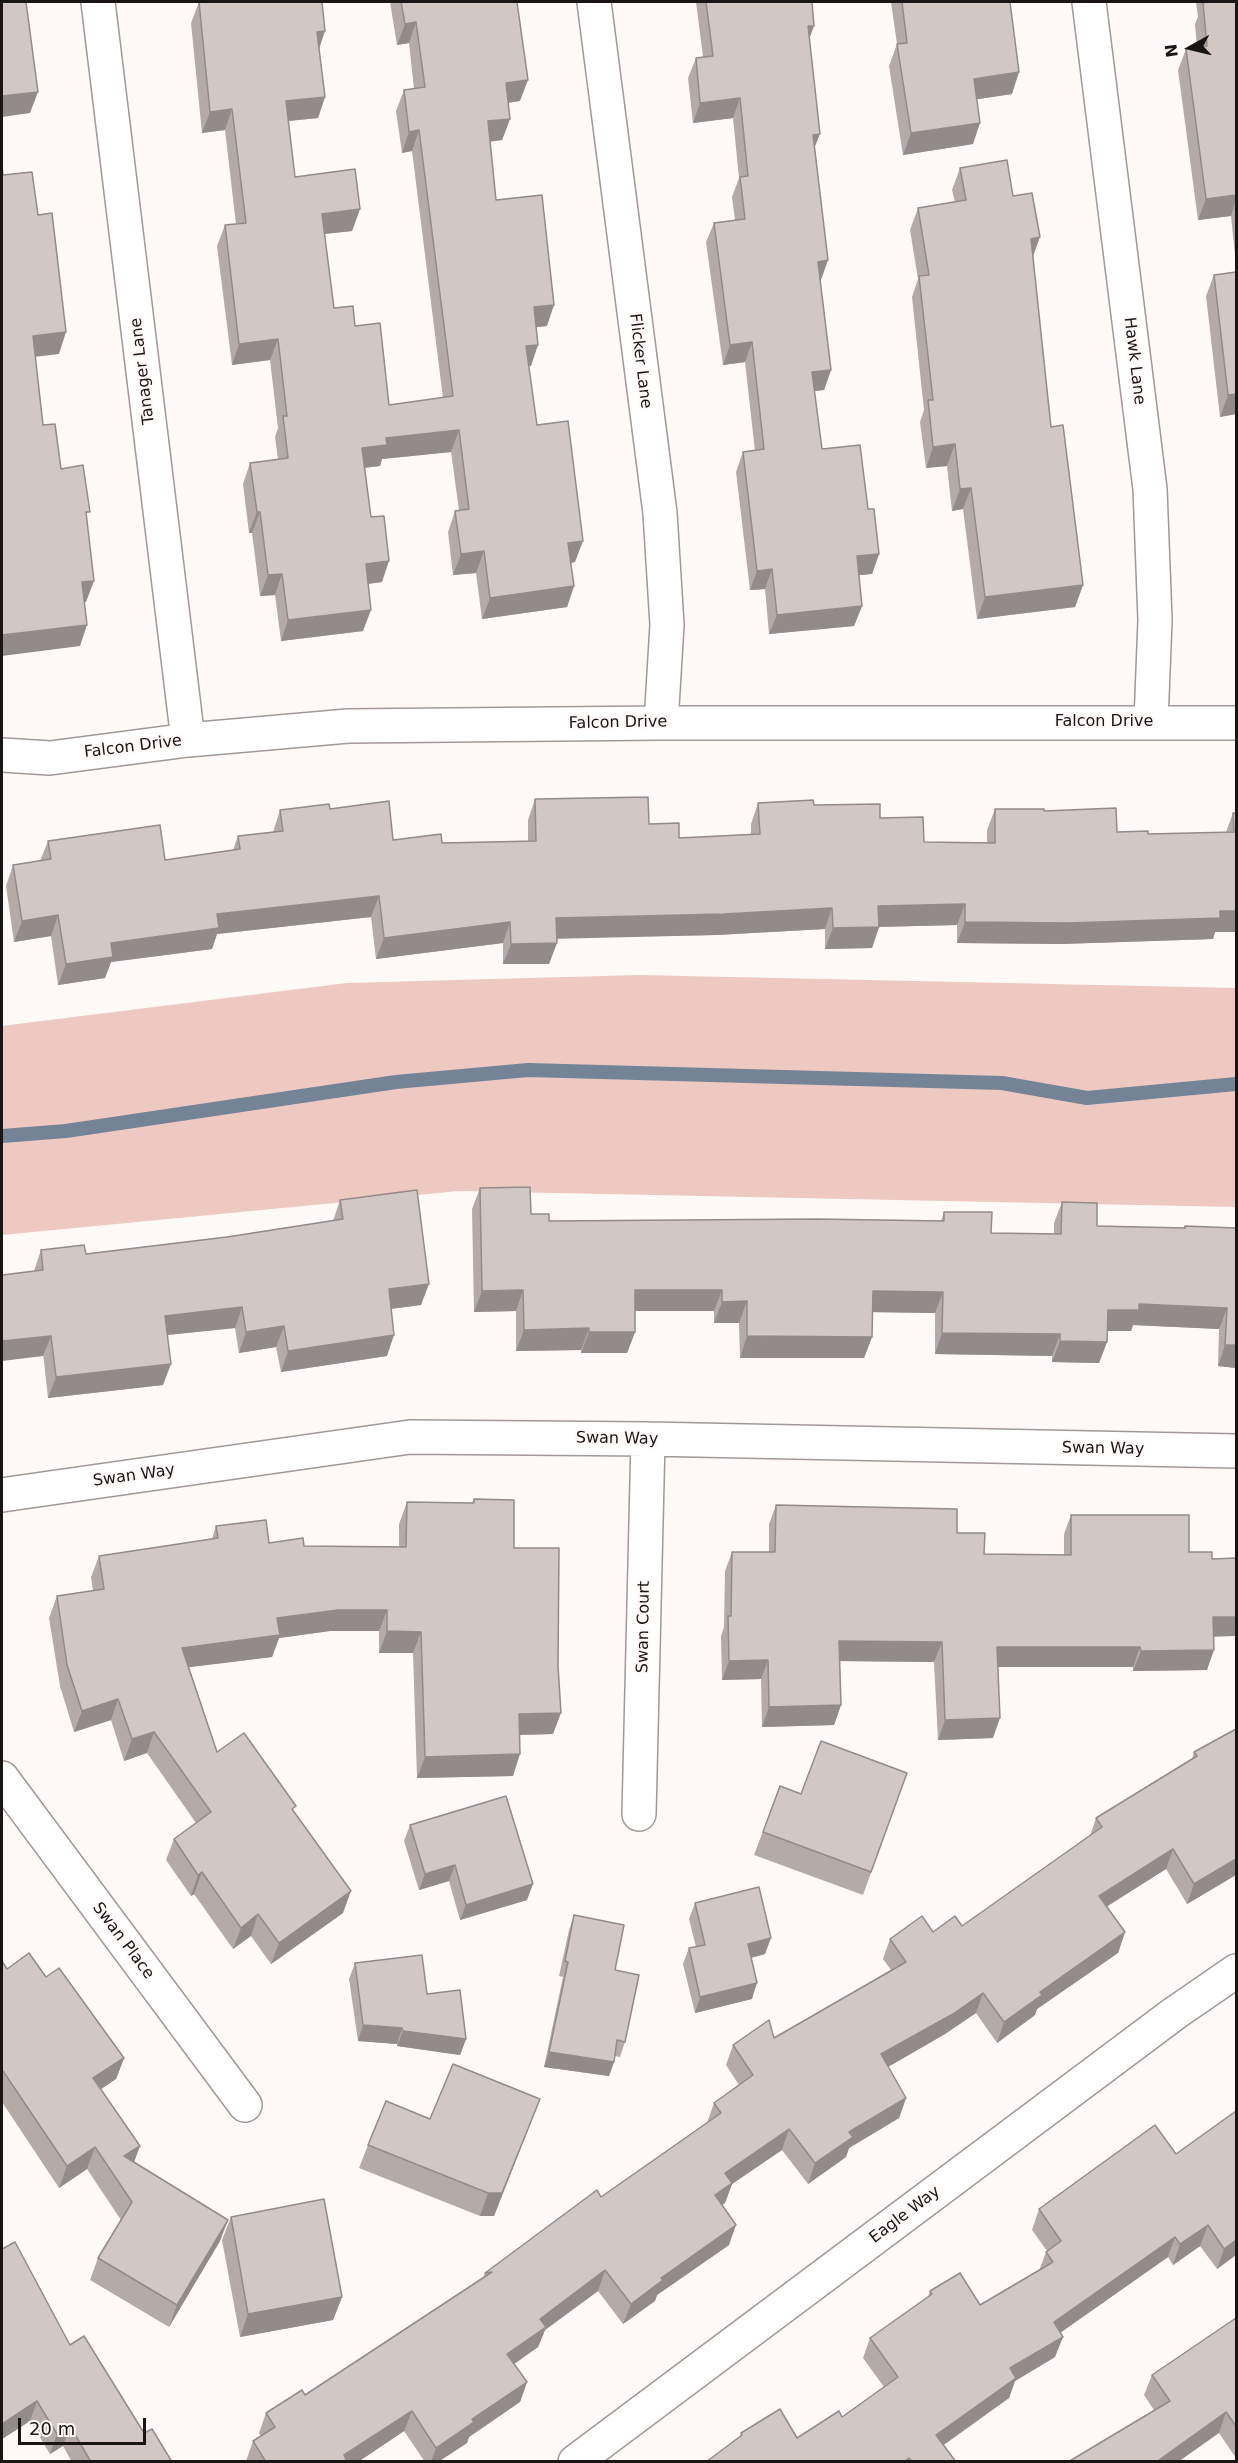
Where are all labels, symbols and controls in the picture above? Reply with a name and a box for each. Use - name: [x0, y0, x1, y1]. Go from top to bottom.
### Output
- north arrow: [1160, 18, 1220, 78]
- text: N: [1161, 43, 1182, 59]
- street label: Flicker Lane: [625, 312, 655, 410]
- street label: Hawk Lane: [1119, 316, 1149, 406]
- street label: Tanager Lane: [127, 317, 159, 425]
- street label: Falcon Drive: [1055, 712, 1153, 732]
- street label: Falcon Drive: [569, 713, 667, 733]
- street label: Falcon Drive: [83, 731, 183, 763]
- street label: Swan Way: [576, 1429, 658, 1449]
- street label: Swan Way: [1062, 1439, 1144, 1459]
- street label: Swan Way: [92, 1461, 176, 1491]
- street label: Swan Court: [634, 1581, 654, 1673]
- street label: Swan Place: [88, 1899, 158, 1983]
- street label: Eagle Way: [866, 2182, 944, 2248]
- scale bar: [21, 2406, 148, 2444]
- text: 20 m: [29, 2418, 75, 2439]

